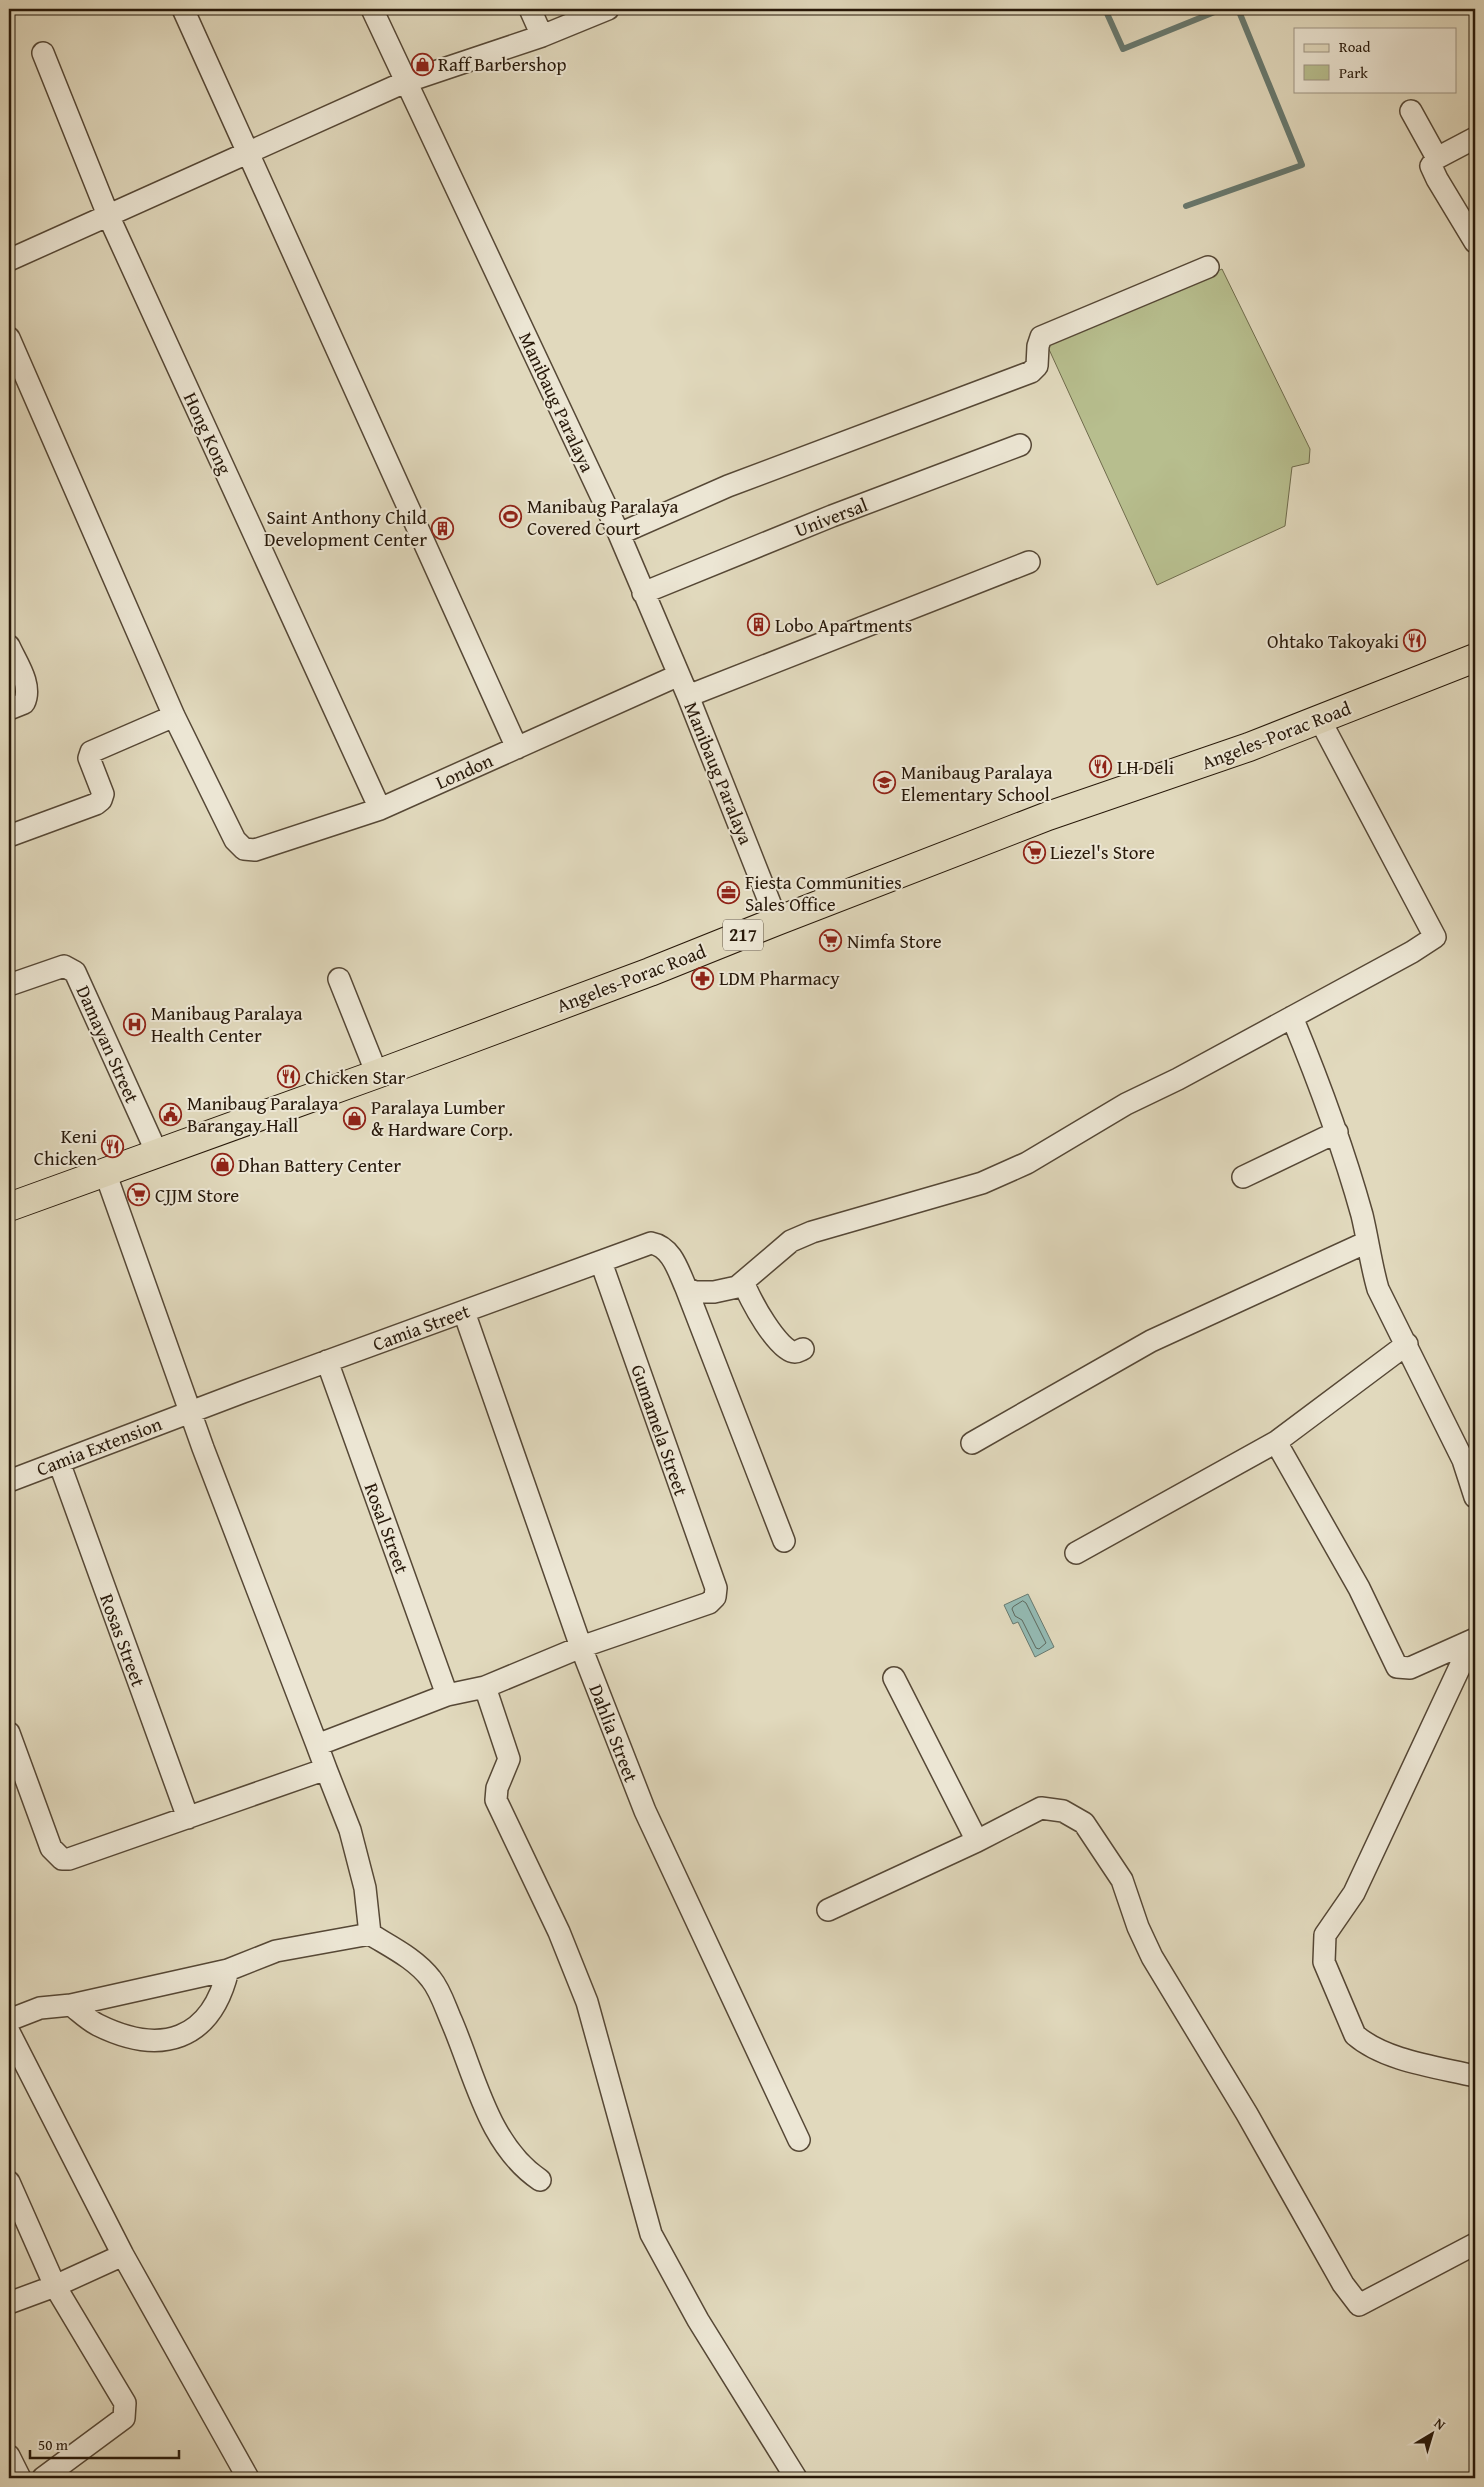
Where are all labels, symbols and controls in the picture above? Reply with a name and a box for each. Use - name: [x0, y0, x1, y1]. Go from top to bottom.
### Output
- legend: [1294, 28, 1456, 92]
- text: Road: [1339, 36, 1370, 57]
- place label: Raff Barbershop: [438, 50, 567, 78]
- shop icon: Raff Barbershop: [410, 52, 434, 76]
- text: Park: [1339, 62, 1368, 83]
- street label: Manibaug Paralaya: [512, 327, 602, 477]
- street label: Hong Kong: [177, 387, 239, 479]
- street label: Universal: [790, 490, 872, 544]
- place label: Manibaug Paralaya Covered Court: [527, 492, 679, 542]
- place label: Saint Anthony Child Development Center: [264, 503, 428, 553]
- sports icon: Manibaug Paralaya Covered Court: [499, 505, 523, 529]
- building icon: Saint Anthony Child Development Center: [431, 516, 455, 540]
- place label: Lobo Apartments: [775, 611, 912, 639]
- building icon: Lobo Apartments: [747, 613, 771, 637]
- place label: Ohtako Takoyaki: [1267, 627, 1399, 655]
- restaurant icon: Ohtako Takoyaki: [1403, 629, 1427, 653]
- street label: Angeles-Porac Road: [1197, 693, 1355, 776]
- street label: Manibaug Paralaya: [678, 697, 760, 849]
- street label: London: [431, 746, 497, 796]
- place label: LH Deli: [1117, 753, 1174, 781]
- restaurant icon: LH Deli: [1089, 755, 1113, 779]
- place label: Manibaug Paralaya Elementary School: [901, 758, 1053, 808]
- school or university icon: Manibaug Paralaya Elementary School: [873, 771, 897, 795]
- place label: Liezel's Store: [1050, 838, 1155, 866]
- supermarket icon: Liezel's Store: [1022, 840, 1046, 864]
- place label: Fiesta Communities Sales Office: [745, 868, 902, 918]
- office icon: Fiesta Communities Sales Office: [717, 881, 741, 905]
- road number: 217: [723, 920, 763, 950]
- place label: Nimfa Store: [847, 927, 942, 955]
- supermarket icon: Nimfa Store: [819, 929, 843, 953]
- street label: Angeles-Porac Road: [552, 936, 710, 1019]
- place label: LDM Pharmacy: [719, 964, 840, 992]
- pharmacy icon: LDM Pharmacy: [691, 966, 715, 990]
- street label: Damayan Street: [70, 981, 147, 1108]
- place label: Manibaug Paralaya Health Center: [151, 999, 303, 1049]
- hospital icon: Manibaug Paralaya Health Center: [123, 1012, 147, 1036]
- place label: Chicken Star: [305, 1063, 405, 1091]
- restaurant icon: Chicken Star: [277, 1065, 301, 1089]
- place label: Manibaug Paralaya Barangay Hall: [187, 1089, 339, 1139]
- place label: Paralaya Lumber & Hardware Corp.: [371, 1093, 513, 1143]
- public building icon: Manibaug Paralaya Barangay Hall: [159, 1102, 183, 1126]
- shop icon: Paralaya Lumber & Hardware Corp.: [343, 1106, 367, 1130]
- place label: Keni Chicken: [34, 1122, 97, 1172]
- restaurant icon: Keni Chicken: [101, 1135, 125, 1159]
- place label: Dhan Battery Center: [238, 1151, 401, 1179]
- shop icon: Dhan Battery Center: [210, 1153, 234, 1177]
- place label: CJJM Store: [155, 1181, 239, 1209]
- supermarket icon: CJJM Store: [127, 1183, 151, 1207]
- street label: Camia Street: [369, 1296, 474, 1357]
- street label: Gumamela Street: [624, 1361, 696, 1500]
- street label: Camia Extension: [32, 1409, 166, 1483]
- street label: Rosal Street: [358, 1479, 416, 1578]
- street label: Rosas Street: [93, 1590, 153, 1691]
- street label: Dahlia Street: [582, 1680, 646, 1786]
- north arrow: [1406, 2410, 1456, 2460]
- text: N: [1430, 2413, 1450, 2435]
- scale bar: [30, 2427, 179, 2459]
- text: 50 m: [38, 2434, 69, 2455]

